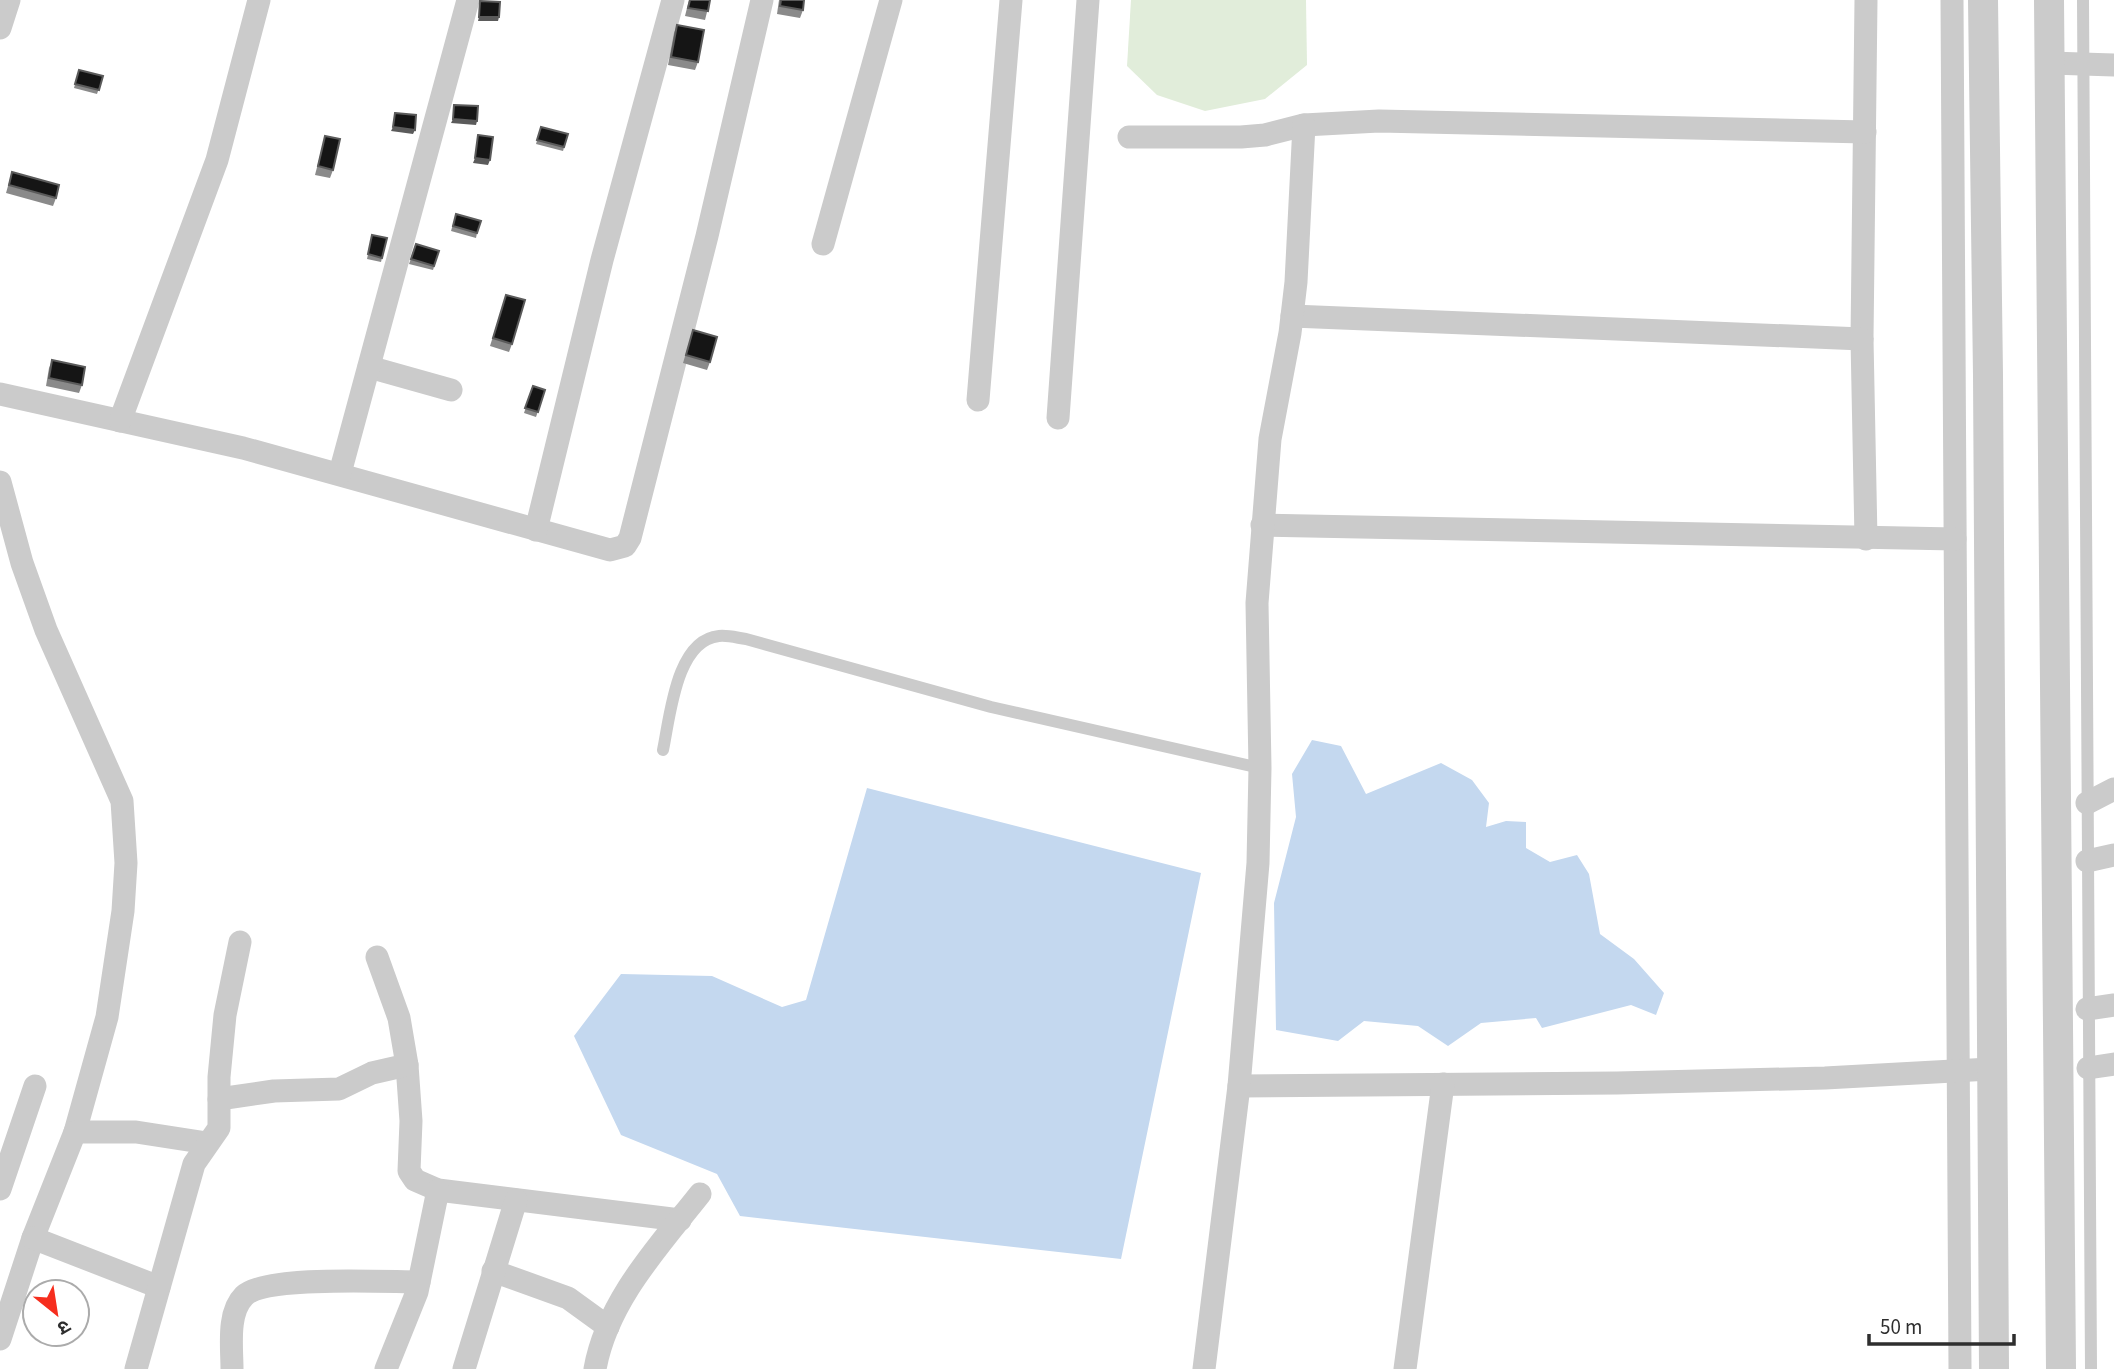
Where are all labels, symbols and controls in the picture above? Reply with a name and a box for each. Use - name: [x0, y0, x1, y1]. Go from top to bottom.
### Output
- north arrow: [21, 1278, 91, 1348]
- scale bar: [1869, 1302, 2014, 1346]
- text: उ: [51, 1312, 75, 1341]
- text: 50 m: [1880, 1312, 1922, 1342]

